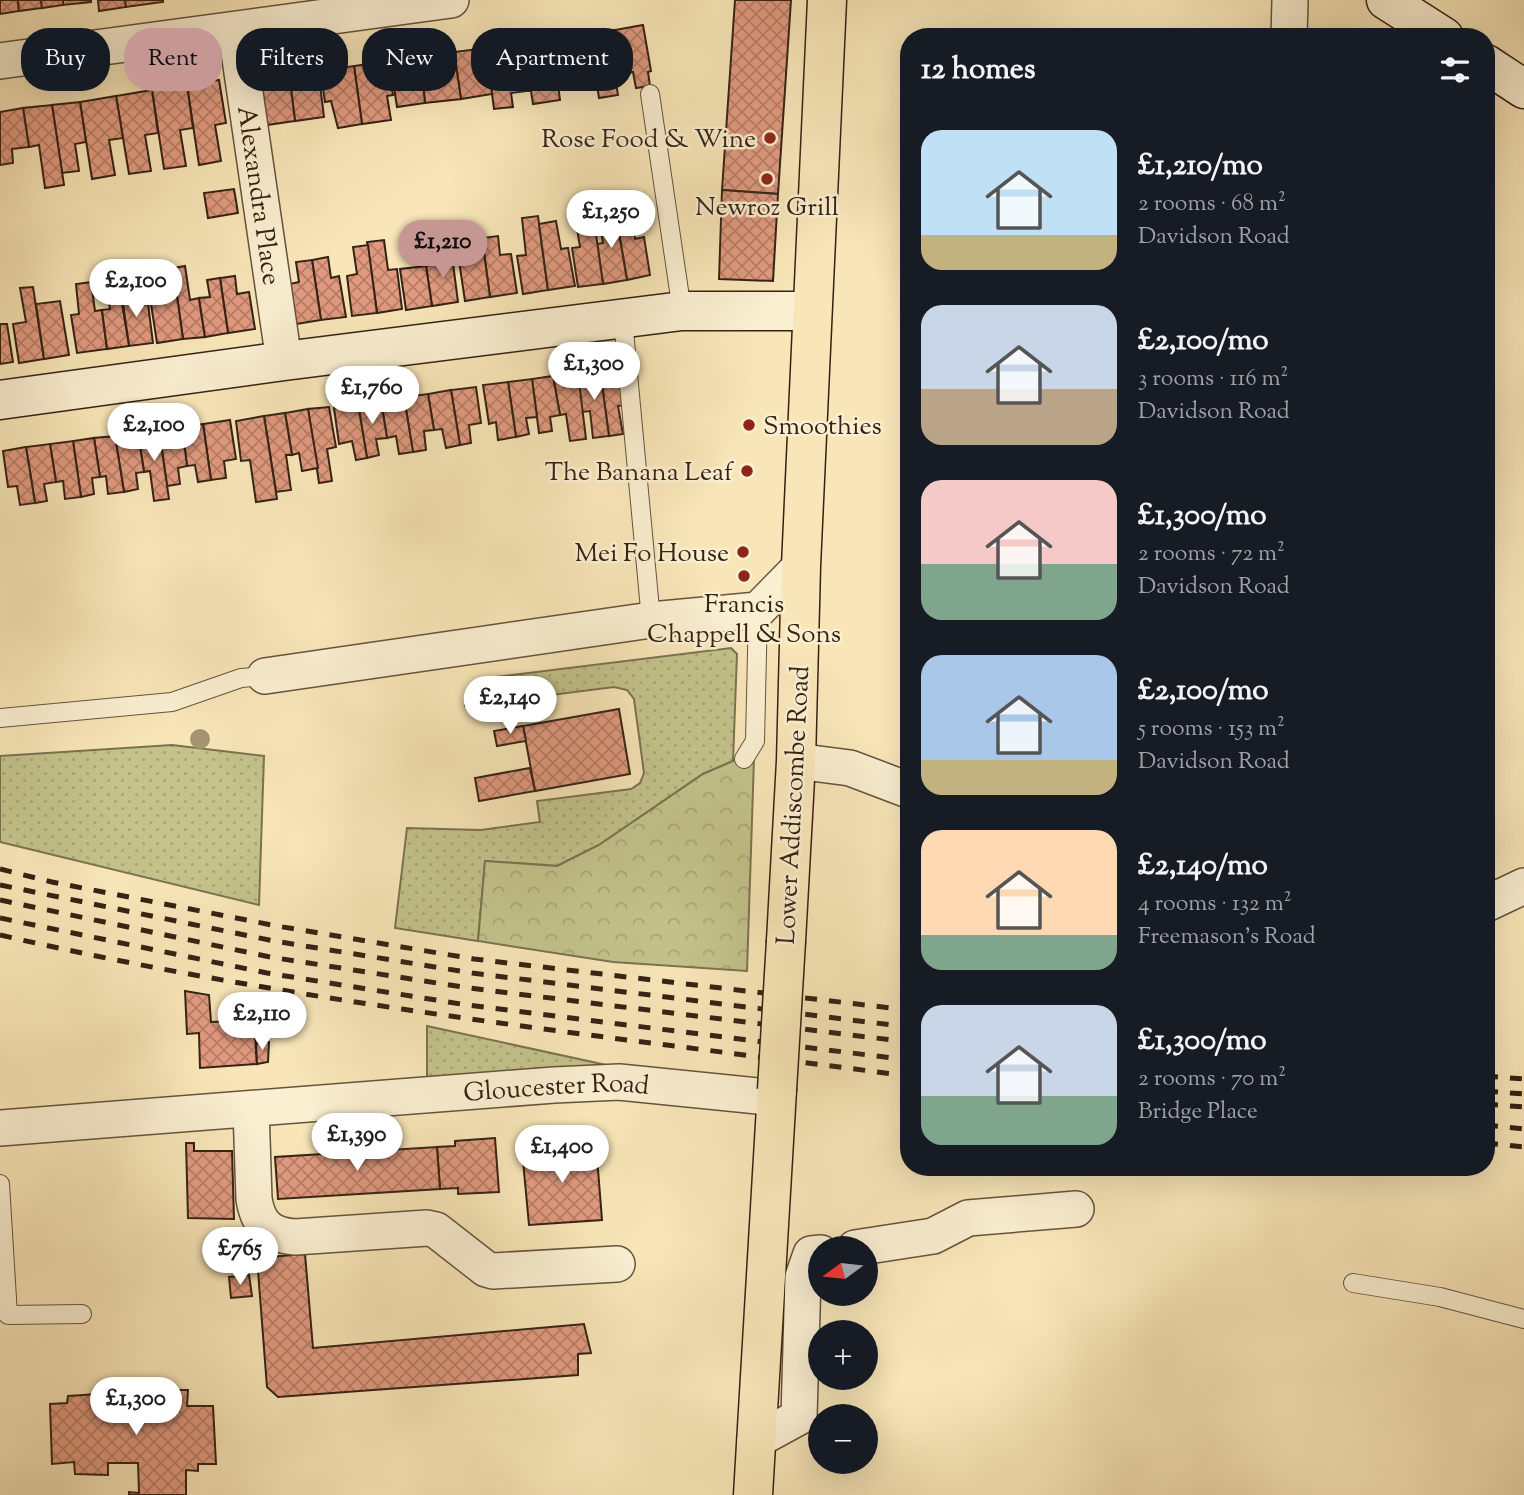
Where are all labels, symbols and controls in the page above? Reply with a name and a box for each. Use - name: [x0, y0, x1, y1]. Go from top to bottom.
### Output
- chip: Buy: [21, 28, 110, 91]
- chip: Rent: [124, 28, 222, 91]
- chip: Filters: [236, 28, 348, 91]
- chip: New: [362, 28, 457, 91]
- chip: Apartment: [471, 28, 633, 91]
- text: 12 homes: [921, 49, 1036, 92]
- icon: filters: [1436, 51, 1474, 89]
- street label: Alexandra Place: [226, 104, 289, 288]
- place label: Rose Food & Wine: [541, 122, 756, 159]
- marker: Rose Food & Wine: [762, 130, 778, 146]
- text: £1,210/mo: [1138, 145, 1263, 188]
- icon: home: [977, 158, 1061, 242]
- marker: Newroz Grill: [759, 171, 775, 187]
- text: 2 rooms · 68 m²: [1138, 188, 1286, 221]
- pin: £1,250: [554, 190, 668, 250]
- place label: Newroz Grill: [695, 190, 839, 227]
- text: £1,250: [582, 196, 640, 229]
- pin: £1,210: [386, 220, 500, 280]
- text: Davidson Road: [1138, 221, 1290, 254]
- text: £1,210: [415, 226, 471, 259]
- pin: £2,100: [79, 260, 193, 319]
- text: £2,100: [105, 265, 167, 298]
- text: £2,100/mo: [1138, 320, 1269, 363]
- icon: home: [977, 333, 1061, 417]
- pin: £1,300: [537, 342, 651, 402]
- text: £1,300: [564, 348, 624, 381]
- text: 3 rooms · 116 m²: [1138, 363, 1288, 396]
- pin: £1,760: [315, 366, 429, 426]
- text: £1,760: [341, 372, 403, 405]
- text: Davidson Road: [1138, 396, 1290, 429]
- pin: £2,100: [97, 404, 211, 463]
- text: £2,100: [123, 409, 185, 442]
- place label: Smoothies: [763, 409, 882, 446]
- marker: Smoothies: [741, 417, 757, 433]
- place label: The Banana Leaf: [545, 455, 734, 492]
- marker: The Banana Leaf: [739, 463, 755, 479]
- text: £1,300/mo: [1138, 495, 1267, 538]
- icon: home: [977, 508, 1061, 592]
- place label: Mei Fo House: [575, 536, 729, 573]
- text: 2 rooms · 72 m²: [1138, 538, 1285, 571]
- marker: Mei Fo House: [735, 544, 751, 560]
- marker: Francis Chappell & Sons: [736, 568, 752, 584]
- text: Davidson Road: [1138, 571, 1290, 604]
- place label: Francis Chappell & Sons: [647, 587, 841, 654]
- street label: Lower Addiscombe Road: [769, 664, 820, 946]
- text: £2,100/mo: [1138, 670, 1269, 713]
- pin: £2,140: [453, 676, 567, 736]
- text: £2,140: [480, 682, 540, 715]
- icon: home: [977, 683, 1061, 767]
- text: 5 rooms · 153 m²: [1138, 713, 1285, 746]
- text: Davidson Road: [1138, 746, 1290, 779]
- text: £2,140/mo: [1138, 845, 1268, 888]
- icon: home: [977, 858, 1061, 942]
- text: 4 rooms · 132 m²: [1138, 888, 1291, 921]
- text: Freemason's Road: [1138, 921, 1316, 954]
- pin: £2,110: [205, 992, 319, 1052]
- text: £2,110: [234, 998, 290, 1031]
- text: £1,300/mo: [1138, 1020, 1267, 1063]
- icon: home: [977, 1033, 1061, 1117]
- text: 2 rooms · 70 m²: [1138, 1063, 1286, 1096]
- street label: Gloucester Road: [462, 1066, 651, 1113]
- text: Bridge Place: [1138, 1096, 1258, 1129]
- pin: £1,390: [300, 1114, 414, 1173]
- text: £1,390: [328, 1119, 386, 1152]
- pin: £1,400: [505, 1126, 619, 1185]
- text: £1,400: [531, 1131, 593, 1164]
- pin: £765: [199, 1228, 281, 1287]
- text: £765: [218, 1233, 262, 1266]
- north arrow: [808, 1236, 878, 1306]
- map controls: [808, 1236, 878, 1474]
- button: +: [808, 1320, 878, 1390]
- pin: £1,300: [79, 1378, 193, 1437]
- text: £1,300: [106, 1383, 166, 1416]
- button: −: [808, 1404, 878, 1474]

